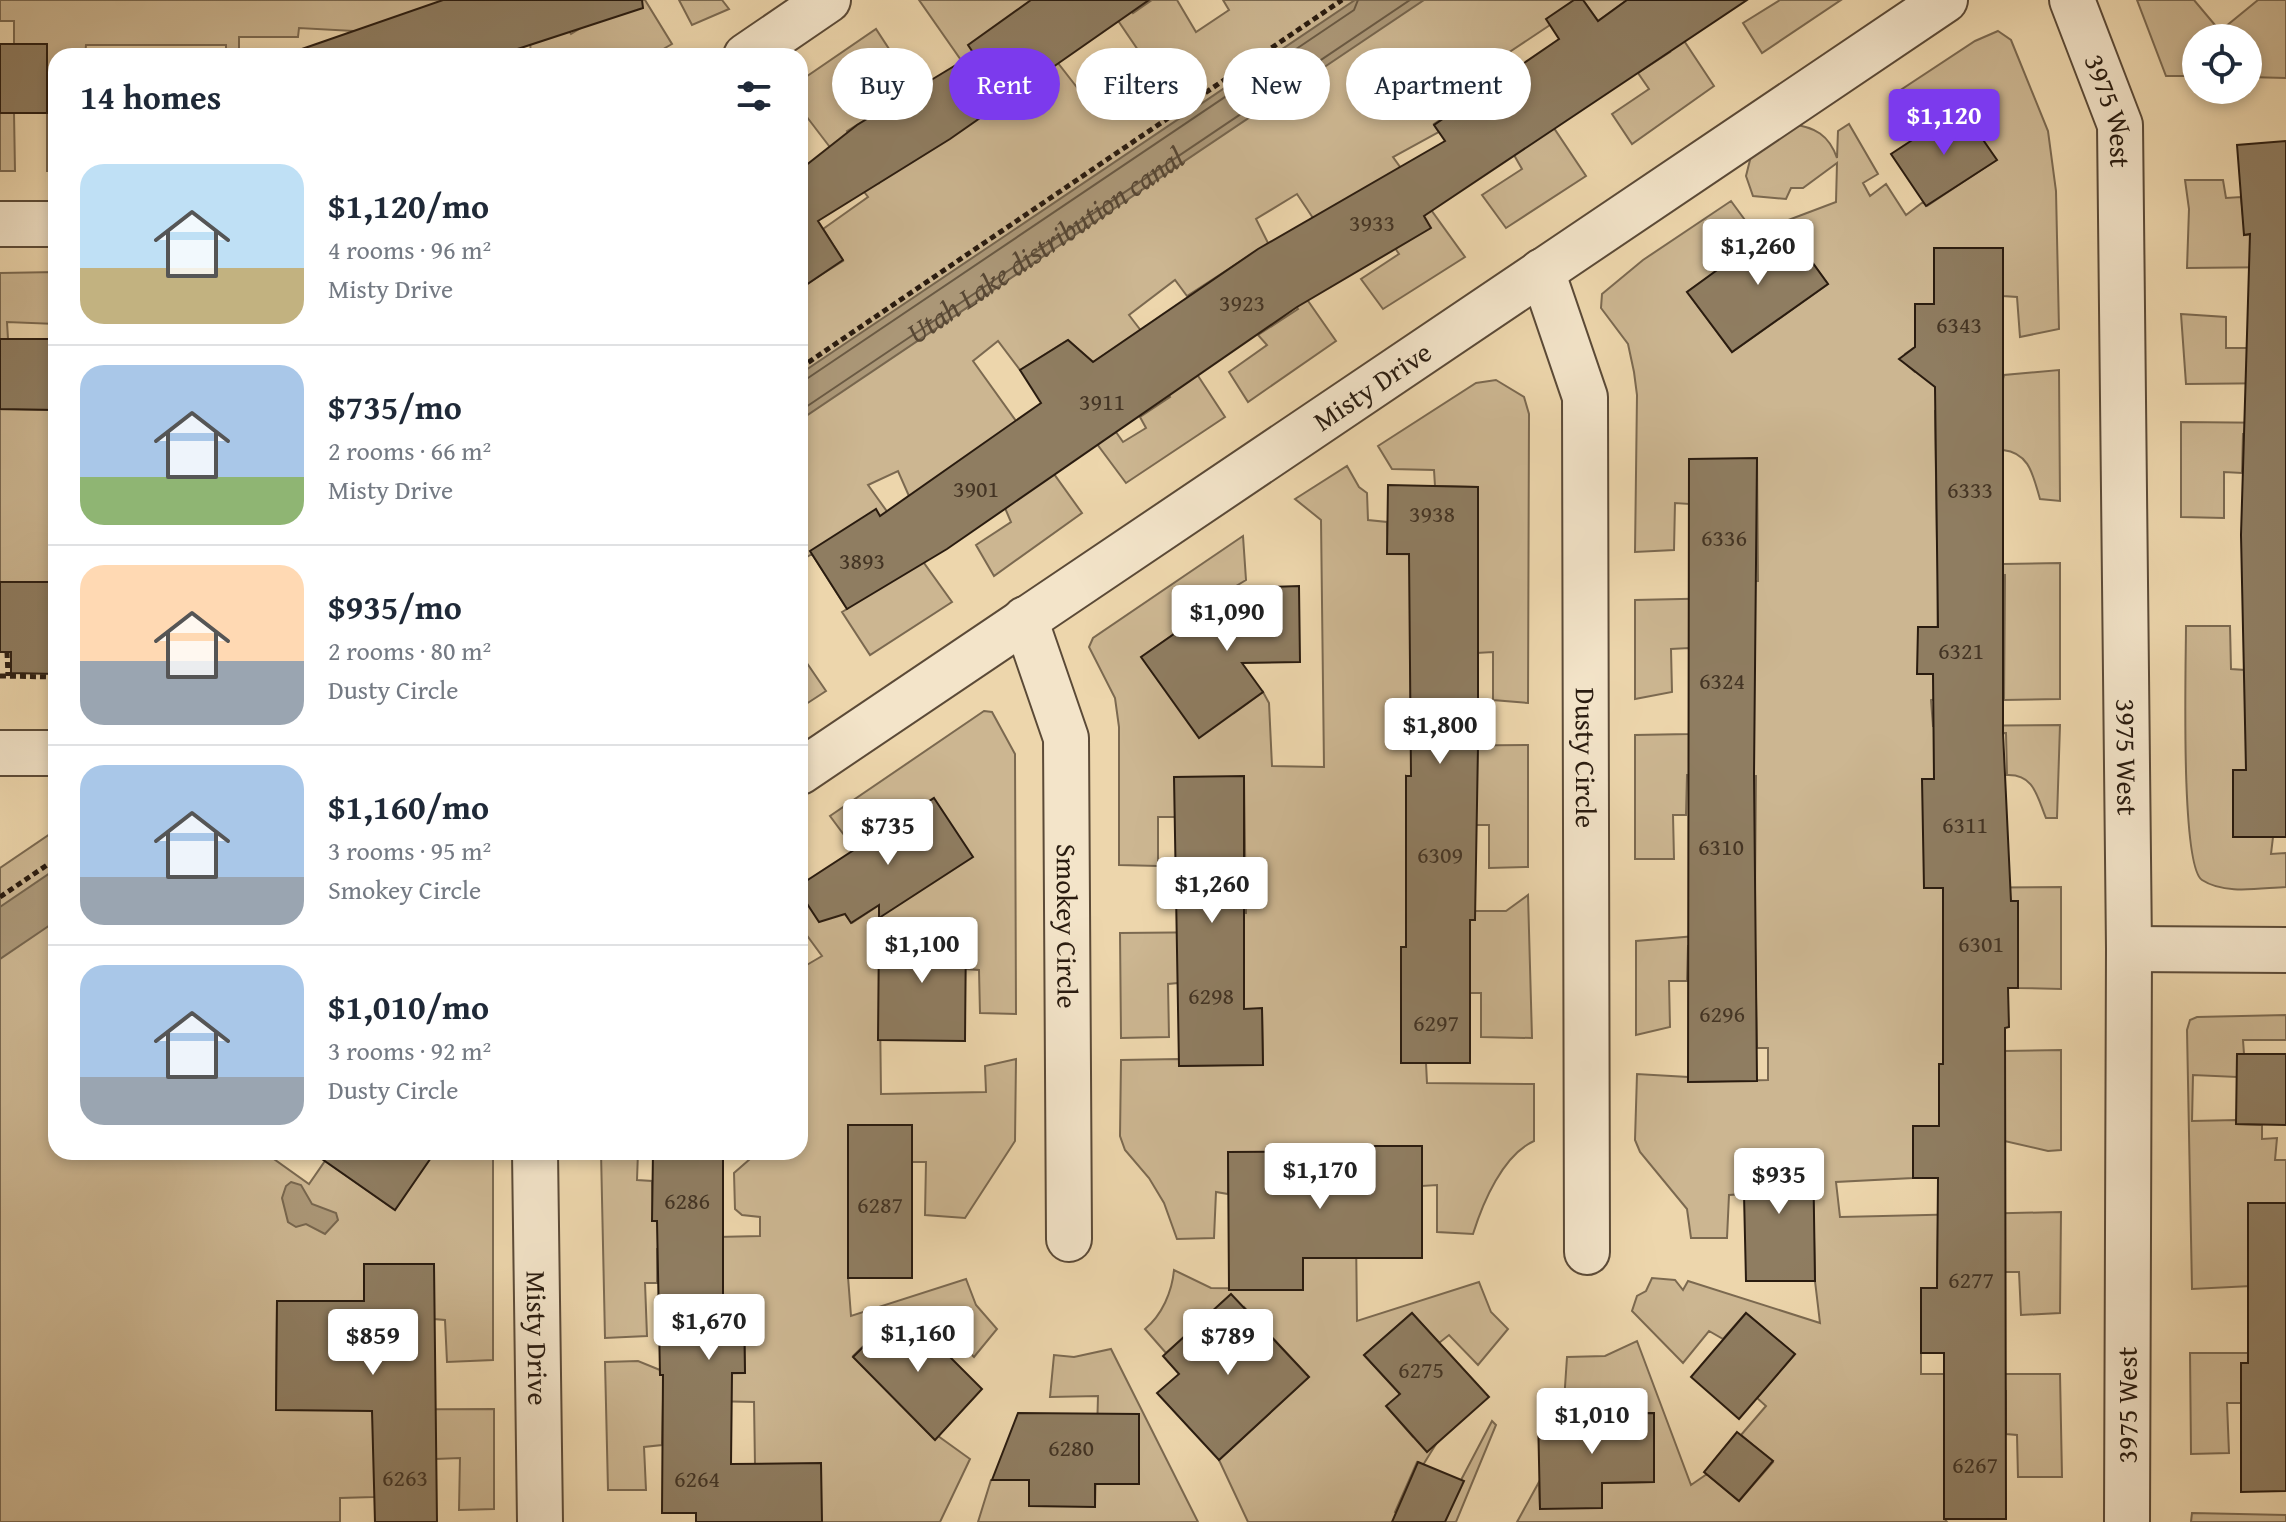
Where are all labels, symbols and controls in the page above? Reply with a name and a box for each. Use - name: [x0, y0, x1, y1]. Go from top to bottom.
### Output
- map controls: [2182, 24, 2262, 104]
- button: locate: [2182, 24, 2262, 104]
- chip: Buy: [832, 48, 933, 120]
- chip: Rent: [949, 48, 1060, 120]
- chip: Filters: [1076, 48, 1207, 120]
- chip: New: [1223, 48, 1330, 120]
- chip: Apartment: [1346, 48, 1531, 120]
- street label: 3975 West: [2075, 48, 2143, 168]
- text: 14 homes: [80, 72, 221, 121]
- icon: filters: [732, 74, 776, 118]
- pin: $1,120: [1879, 89, 2009, 157]
- text: $1,120: [1907, 95, 1981, 134]
- water label: Utah Lake distribution canal: [897, 135, 1193, 354]
- text: $1,120/mo: [328, 181, 489, 230]
- icon: home: [144, 196, 240, 292]
- house number: 3933: [1349, 205, 1395, 240]
- pin: $1,260: [1693, 219, 1823, 287]
- text: $1,260: [1721, 225, 1795, 264]
- text: 4 rooms · 96 m²: [328, 230, 491, 269]
- text: Misty Drive: [328, 269, 453, 308]
- house number: 3923: [1219, 285, 1265, 320]
- house number: 6343: [1936, 307, 1982, 342]
- street label: Misty Drive: [1304, 331, 1439, 441]
- text: $735/mo: [328, 382, 462, 431]
- house number: 3911: [1079, 384, 1125, 419]
- icon: home: [144, 397, 240, 493]
- text: 2 rooms · 66 m²: [328, 431, 491, 470]
- text: Misty Drive: [328, 470, 453, 509]
- house number: 3901: [953, 471, 999, 506]
- house number: 6333: [1947, 472, 1993, 507]
- house number: 3938: [1409, 496, 1455, 531]
- house number: 6336: [1701, 520, 1747, 555]
- house number: 3893: [839, 543, 885, 578]
- text: $935/mo: [328, 582, 462, 631]
- pin: $1,090: [1162, 585, 1292, 653]
- text: $1,090: [1190, 591, 1264, 630]
- icon: home: [144, 597, 240, 693]
- text: 2 rooms · 80 m²: [328, 631, 491, 670]
- house number: 6321: [1938, 633, 1984, 668]
- house number: 6324: [1699, 663, 1745, 698]
- text: Dusty Circle: [328, 670, 458, 709]
- street label: Dusty Circle: [1566, 688, 1607, 828]
- pin: $1,800: [1375, 698, 1505, 766]
- street label: 3975 West: [2106, 698, 2149, 816]
- text: $1,800: [1403, 704, 1477, 743]
- text: $1,160/mo: [328, 782, 489, 831]
- icon: home: [144, 797, 240, 893]
- pin: $735: [841, 799, 935, 867]
- text: $735: [861, 805, 915, 844]
- house number: 6311: [1942, 807, 1988, 842]
- house number: 6310: [1698, 829, 1744, 864]
- text: 3 rooms · 95 m²: [328, 831, 491, 870]
- house number: 6309: [1417, 837, 1463, 872]
- street label: Smokey Circle: [1047, 843, 1089, 1009]
- pin: $1,260: [1147, 857, 1277, 925]
- text: $1,260: [1175, 863, 1249, 902]
- text: Smokey Circle: [328, 870, 481, 909]
- pin: $1,100: [857, 917, 987, 985]
- text: $1,100: [885, 923, 959, 962]
- house number: 6301: [1958, 926, 2004, 961]
- house number: 6298: [1188, 978, 1234, 1013]
- text: $1,010/mo: [328, 982, 489, 1031]
- house number: 6296: [1699, 996, 1745, 1031]
- icon: home: [144, 997, 240, 1093]
- house number: 6297: [1413, 1005, 1459, 1040]
- text: 3 rooms · 92 m²: [328, 1031, 491, 1070]
- text: Dusty Circle: [328, 1070, 458, 1109]
- pin: $1,170: [1255, 1143, 1385, 1211]
- pin: $935: [1732, 1148, 1826, 1216]
- text: $1,170: [1283, 1149, 1357, 1188]
- text: $935: [1752, 1154, 1806, 1193]
- house number: 6286: [664, 1183, 710, 1218]
- house number: 6287: [857, 1187, 903, 1222]
- house number: 6277: [1948, 1262, 1994, 1297]
- street label: Misty Drive: [517, 1270, 559, 1406]
- pin: $1,670: [644, 1294, 774, 1362]
- text: $1,670: [672, 1300, 746, 1339]
- pin: $1,160: [853, 1306, 983, 1374]
- pin: $859: [326, 1309, 420, 1377]
- pin: $789: [1181, 1309, 1275, 1377]
- text: $1,160: [881, 1312, 955, 1351]
- text: $859: [346, 1315, 400, 1354]
- text: $789: [1201, 1315, 1255, 1354]
- street label: 3975 West: [2106, 1346, 2147, 1463]
- house number: 6275: [1398, 1352, 1444, 1387]
- pin: $1,010: [1527, 1388, 1657, 1456]
- text: $1,010: [1555, 1394, 1629, 1433]
- house number: 6280: [1048, 1430, 1094, 1465]
- house number: 6267: [1952, 1447, 1998, 1482]
- house number: 6263: [382, 1460, 428, 1495]
- house number: 6264: [674, 1461, 720, 1496]

